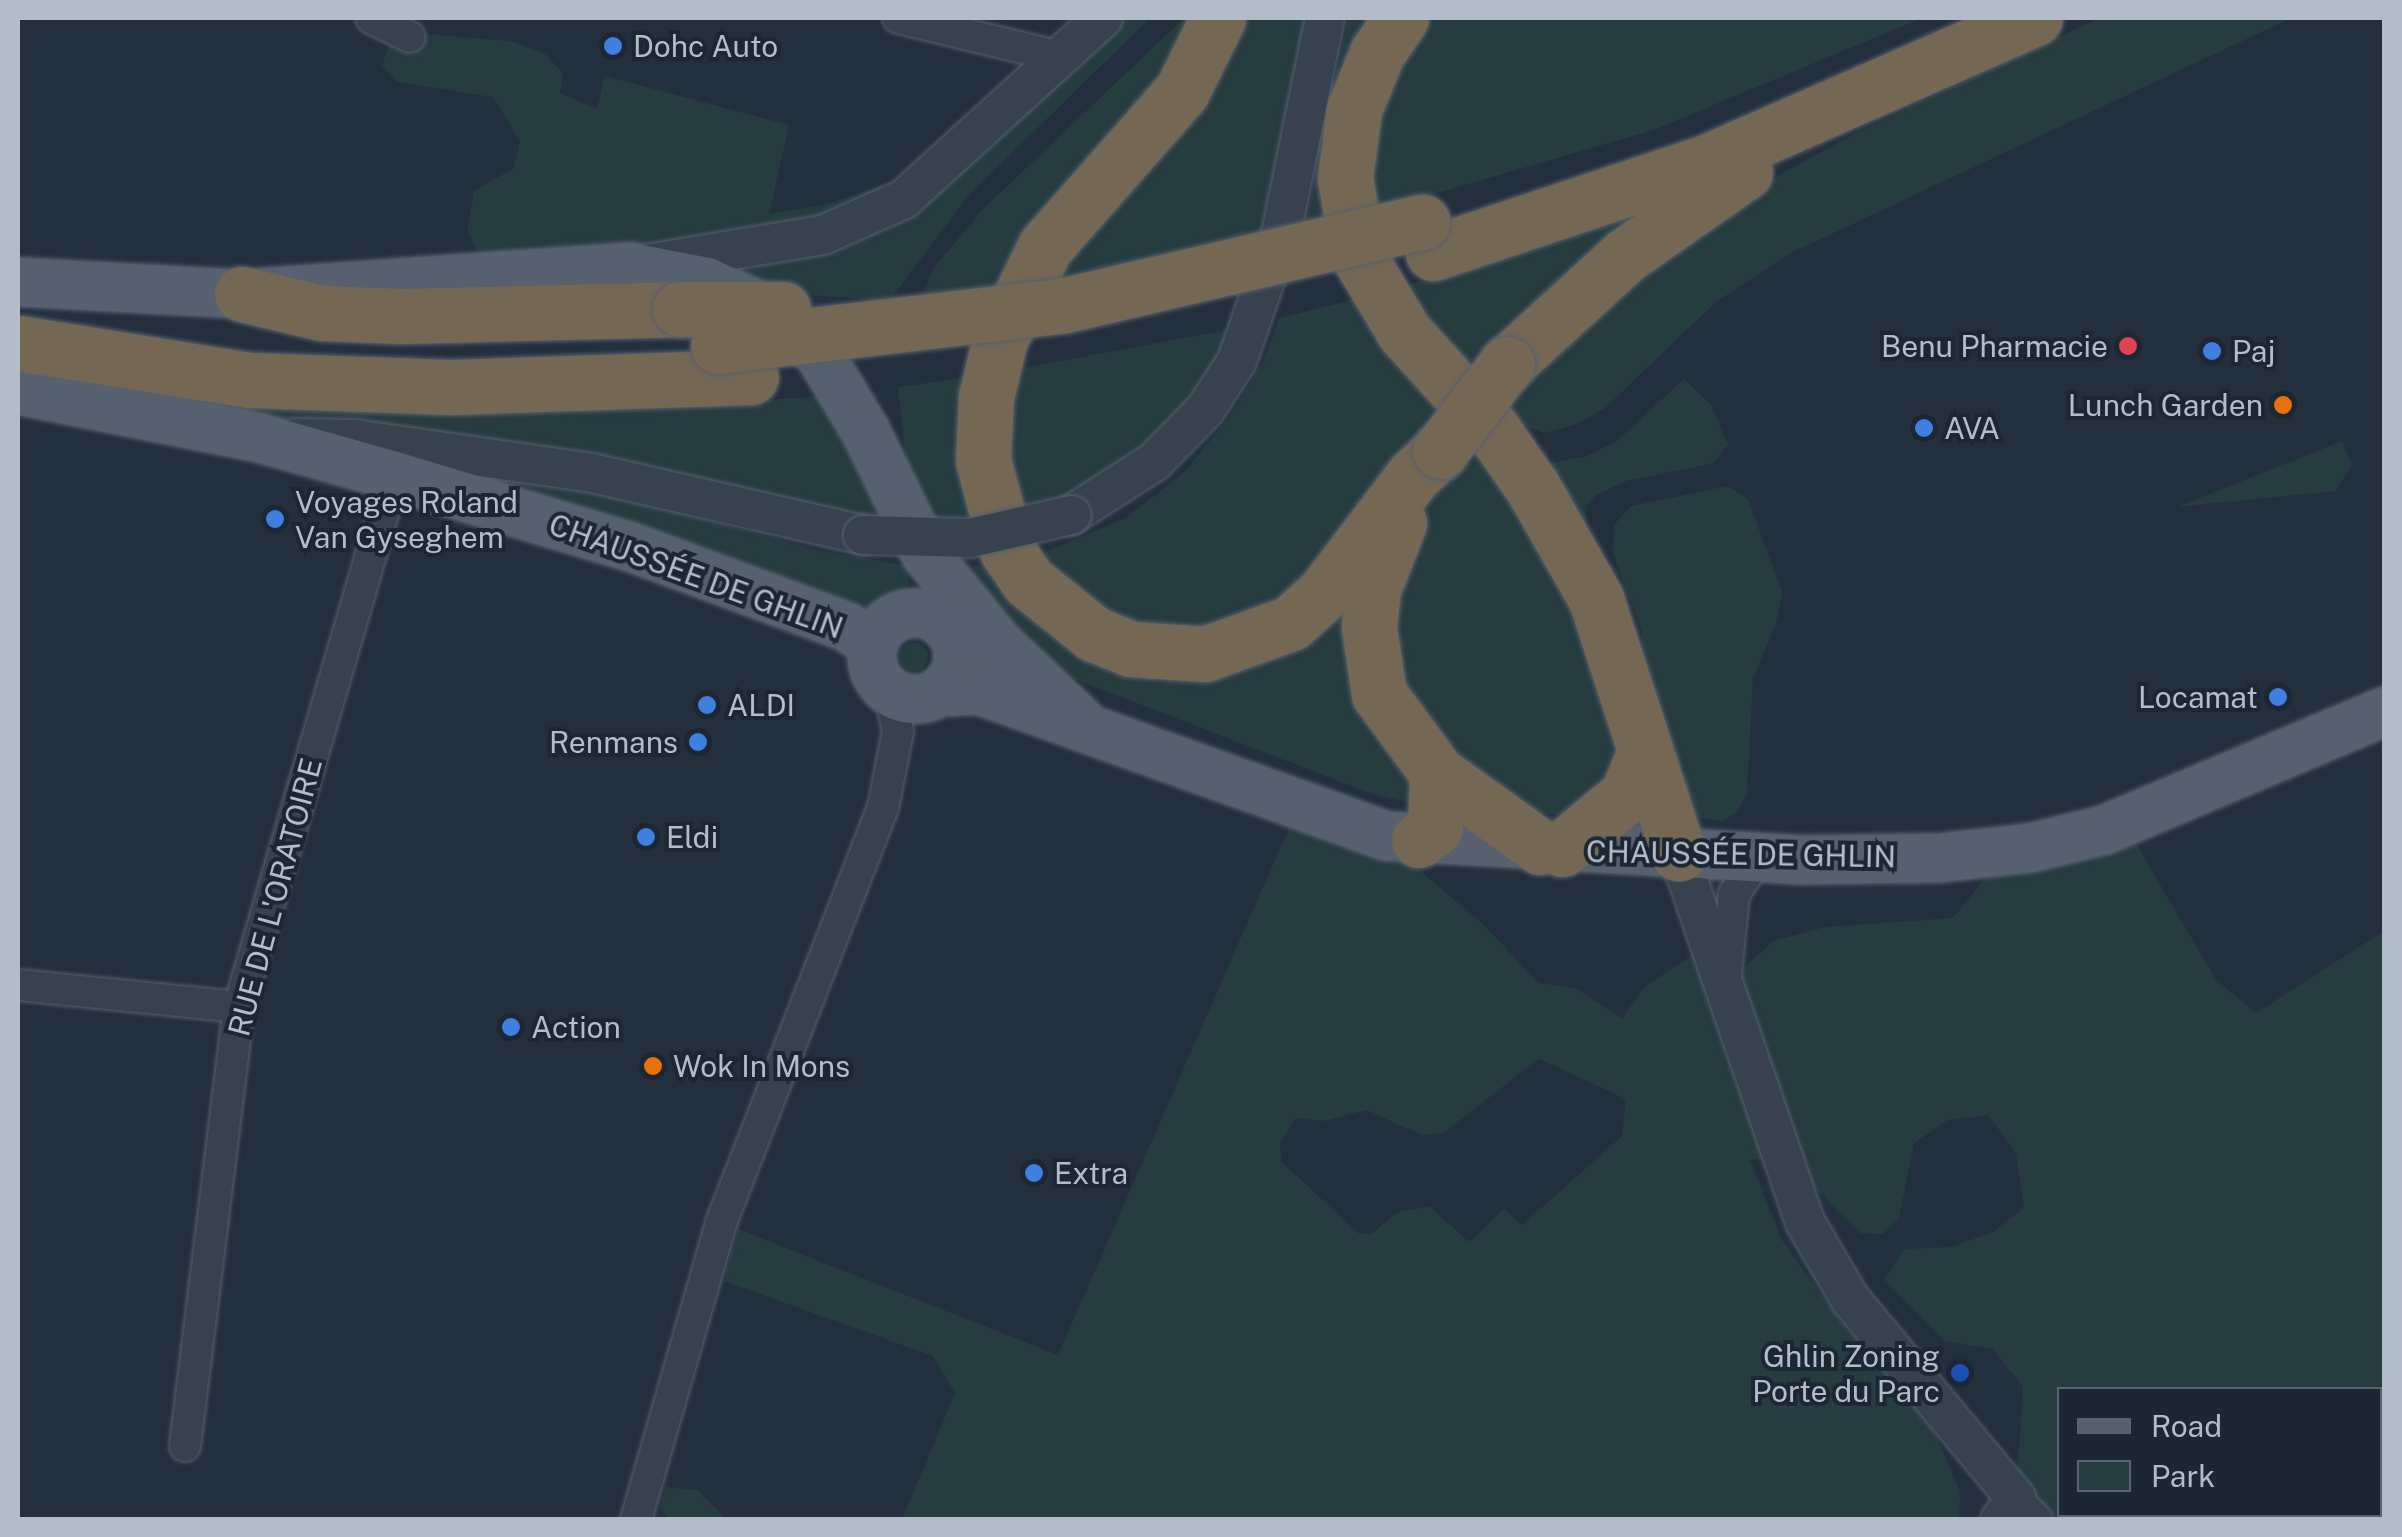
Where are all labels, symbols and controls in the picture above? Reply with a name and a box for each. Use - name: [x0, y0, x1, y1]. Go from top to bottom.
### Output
- place label: Dohc Auto: [633, 28, 778, 64]
- marker: Dohc Auto: [602, 35, 624, 57]
- place label: Benu Pharmacie: [1881, 328, 2108, 364]
- place label: Paj: [2232, 333, 2275, 369]
- marker: Benu Pharmacie: [2117, 335, 2139, 357]
- marker: Paj: [2201, 340, 2223, 362]
- place label: Lunch Garden: [2068, 387, 2263, 423]
- marker: Lunch Garden: [2272, 394, 2294, 416]
- place label: AVA: [1944, 410, 2000, 446]
- marker: AVA: [1913, 417, 1935, 439]
- place label: Voyages Roland Van Gyseghem: [295, 484, 518, 554]
- street label: CHAUSSÉE DE GHLIN: [544, 506, 848, 646]
- marker: Voyages Roland Van Gyseghem: [264, 508, 286, 530]
- place label: Locamat: [2138, 679, 2258, 715]
- marker: Locamat: [2267, 686, 2289, 708]
- place label: ALDI: [727, 687, 795, 723]
- marker: ALDI: [696, 694, 718, 716]
- place label: Renmans: [549, 724, 678, 760]
- marker: Renmans: [687, 731, 709, 753]
- street label: RUE DE L'ORATOIRE: [221, 754, 329, 1040]
- place label: Eldi: [666, 819, 718, 855]
- marker: Eldi: [635, 826, 657, 848]
- street label: CHAUSSÉE DE GHLIN: [1586, 833, 1896, 875]
- place label: Action: [531, 1009, 621, 1045]
- marker: Action: [500, 1016, 522, 1038]
- place label: Wok In Mons: [673, 1048, 850, 1084]
- marker: Wok In Mons: [642, 1055, 664, 1077]
- place label: Extra: [1054, 1155, 1128, 1191]
- marker: Extra: [1023, 1162, 1045, 1184]
- place label: Ghlin Zoning Porte du Parc: [1752, 1338, 1940, 1408]
- marker: Ghlin Zoning Porte du Parc: [1949, 1362, 1971, 1384]
- legend: [2057, 1387, 2382, 1517]
- text: Road: [2151, 1408, 2222, 1444]
- text: Park: [2151, 1458, 2215, 1494]

